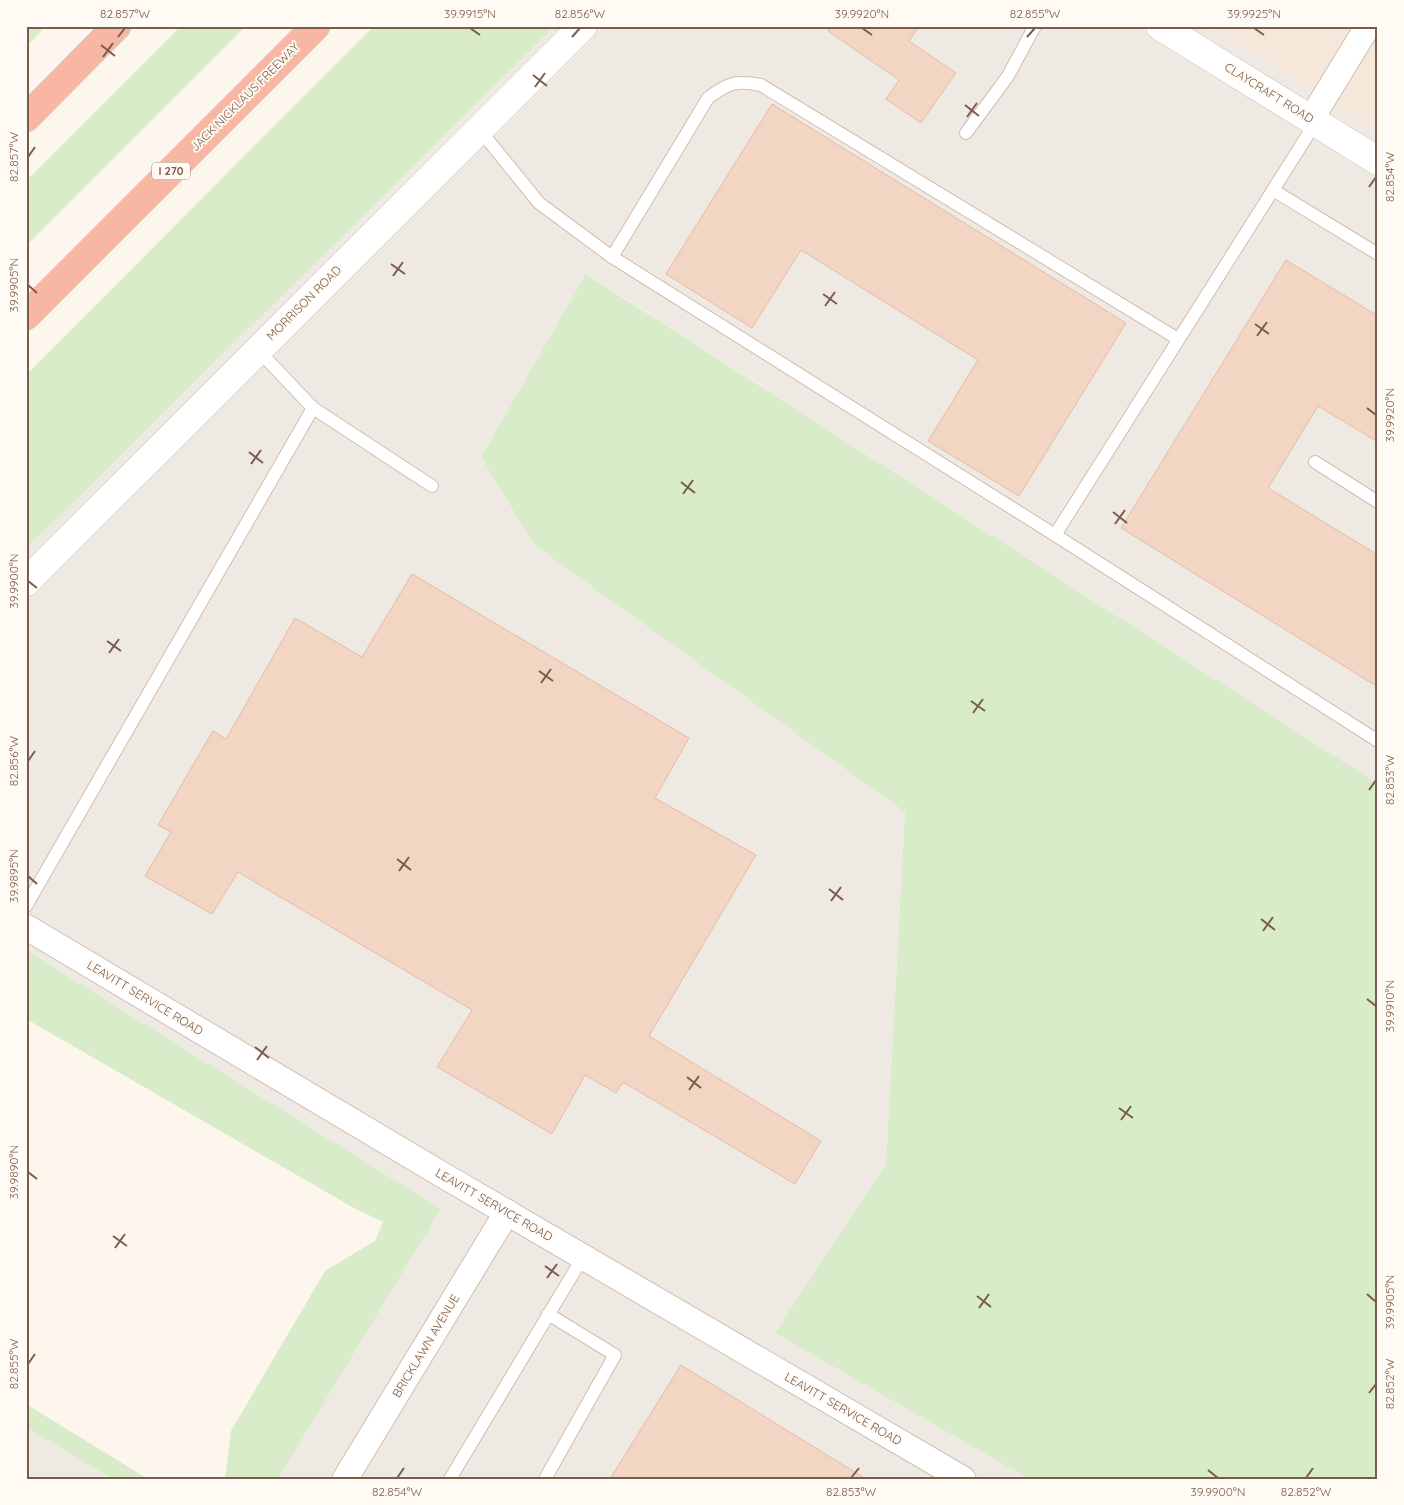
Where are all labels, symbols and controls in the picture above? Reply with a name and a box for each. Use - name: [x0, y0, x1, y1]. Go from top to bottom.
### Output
- text: 82.857°W: [100, 6, 150, 21]
- text: 39.9915°N: [444, 6, 496, 21]
- text: 82.856°W: [555, 6, 606, 21]
- text: 39.9920°N: [835, 6, 889, 21]
- text: 82.855°W: [1010, 6, 1061, 21]
- text: 39.9925°N: [1227, 6, 1281, 21]
- street label: JACK NICKLAUS FREEWAY: [187, 39, 302, 154]
- street label: CLAYCRAFT ROAD: [1222, 59, 1317, 126]
- text: 82.857°W: [6, 132, 21, 182]
- text: 82.854°W: [1382, 151, 1397, 202]
- road number: I 270: [152, 162, 190, 180]
- text: 39.9905°N: [6, 258, 21, 312]
- street label: MORRISON ROAD: [263, 262, 344, 343]
- text: 39.9920°N: [1382, 388, 1397, 442]
- text: 39.9900°N: [6, 553, 21, 609]
- text: 82.856°W: [6, 735, 21, 786]
- text: 82.853°W: [1382, 755, 1397, 805]
- text: 39.9895°N: [6, 849, 21, 903]
- street label: LEAVITT SERVICE ROAD: [85, 957, 206, 1038]
- text: 39.9910°N: [1382, 980, 1397, 1032]
- text: 39.9890°N: [6, 1145, 21, 1199]
- street label: LEAVITT SERVICE ROAD: [433, 1165, 556, 1244]
- text: 39.9905°N: [1382, 1275, 1397, 1329]
- street label: BRICKLAWN AVENUE: [389, 1291, 462, 1400]
- text: 82.855°W: [6, 1338, 21, 1389]
- text: 82.852°W: [1382, 1358, 1397, 1409]
- street label: LEAVITT SERVICE ROAD: [782, 1369, 905, 1448]
- text: 82.854°W: [372, 1484, 423, 1499]
- text: 82.853°W: [826, 1484, 876, 1499]
- text: 39.9900°N: [1190, 1484, 1246, 1499]
- text: 82.852°W: [1281, 1484, 1332, 1499]

